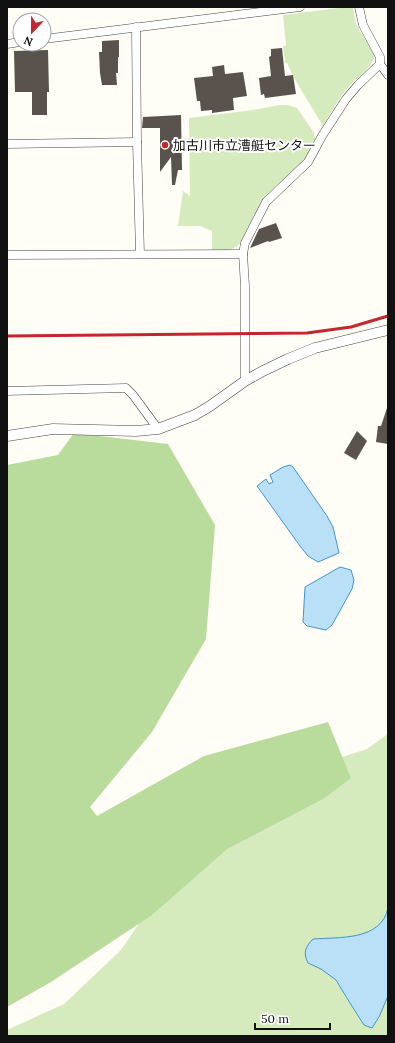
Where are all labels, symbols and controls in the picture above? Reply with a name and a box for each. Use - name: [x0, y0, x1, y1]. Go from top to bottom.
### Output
- north arrow: [12, 12, 52, 52]
- text: N: [21, 33, 35, 49]
- place label: 加古川市立漕艇センター: [173, 137, 316, 154]
- marker: 加古川市立漕艇センター: [160, 140, 170, 150]
- scale bar: [255, 1005, 330, 1031]
- text: 50 m: [261, 1011, 289, 1026]

